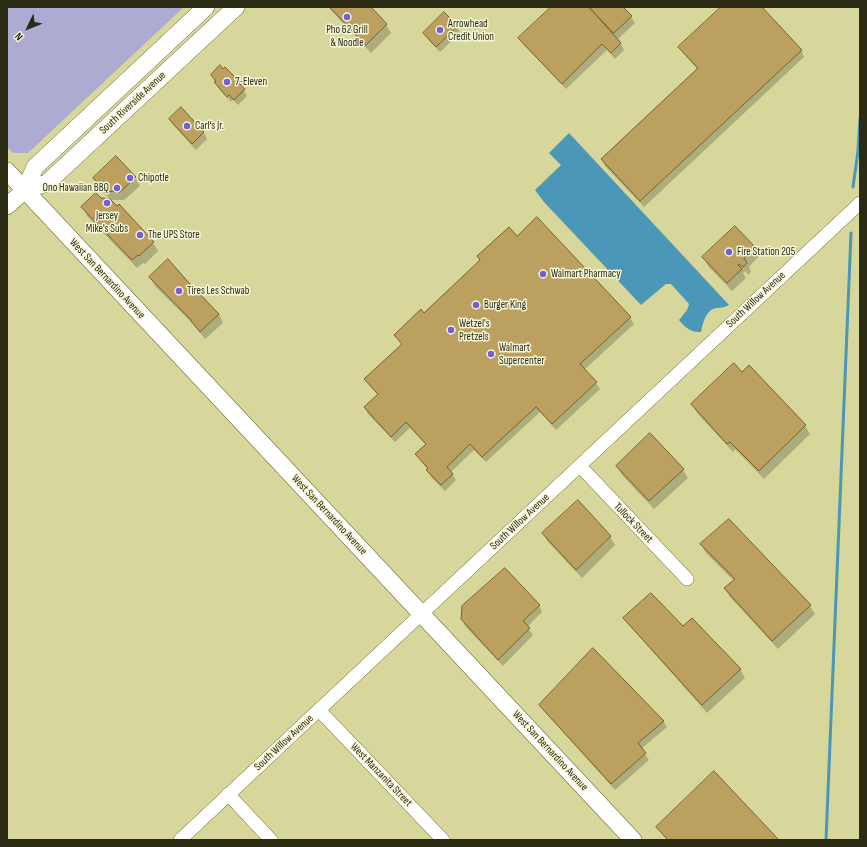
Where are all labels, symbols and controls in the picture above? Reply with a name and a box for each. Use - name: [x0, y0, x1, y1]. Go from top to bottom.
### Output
- north arrow: [8, 8, 48, 48]
- marker: Pho 62 Grill & Noodle: [342, 12, 352, 22]
- place label: Arrowhead Credit Union: [448, 17, 494, 43]
- place label: Pho 62 Grill & Noodle: [326, 23, 368, 49]
- marker: Arrowhead Credit Union: [435, 25, 445, 35]
- text: N: [12, 30, 26, 43]
- street label: South Riverside Avenue: [97, 69, 169, 137]
- place label: 7-Eleven: [235, 75, 267, 89]
- marker: 7-Eleven: [222, 77, 232, 87]
- place label: Carl's Jr.: [195, 119, 224, 133]
- marker: Carl's Jr.: [182, 121, 192, 131]
- place label: Chipotle: [138, 171, 169, 185]
- marker: Chipotle: [125, 173, 135, 183]
- place label: Ono Hawaiian BBQ: [43, 181, 109, 195]
- marker: Ono Hawaiian BBQ: [112, 183, 122, 193]
- marker: Jersey Mike's Subs: [102, 198, 112, 208]
- place label: Jersey Mike's Subs: [86, 209, 128, 235]
- place label: The UPS Store: [148, 228, 200, 242]
- marker: The UPS Store: [135, 230, 145, 240]
- street label: West San Bernardino Avenue: [66, 236, 148, 322]
- place label: Fire Station 205: [737, 245, 795, 259]
- marker: Fire Station 205: [724, 247, 734, 257]
- place label: Walmart Pharmacy: [551, 267, 620, 281]
- marker: Walmart Pharmacy: [538, 269, 548, 279]
- street label: South Willow Avenue: [724, 269, 788, 331]
- place label: Tires Les Schwab: [187, 284, 249, 298]
- marker: Tires Les Schwab: [174, 286, 184, 296]
- place label: Burger King: [484, 298, 526, 312]
- marker: Burger King: [471, 300, 481, 310]
- place label: Wetzel's Pretzels: [459, 317, 490, 343]
- marker: Wetzel's Pretzels: [446, 325, 456, 335]
- place label: Walmart Supercenter: [499, 341, 545, 367]
- marker: Walmart Supercenter: [486, 349, 496, 359]
- street label: West San Bernardino Avenue: [288, 472, 370, 558]
- street label: South Willow Avenue: [488, 491, 552, 553]
- street label: Tullock Street: [611, 500, 655, 546]
- street label: West San Bernardino Avenue: [509, 708, 591, 794]
- street label: South Willow Avenue: [252, 712, 316, 774]
- street label: West Manzanita Street: [347, 740, 415, 810]

